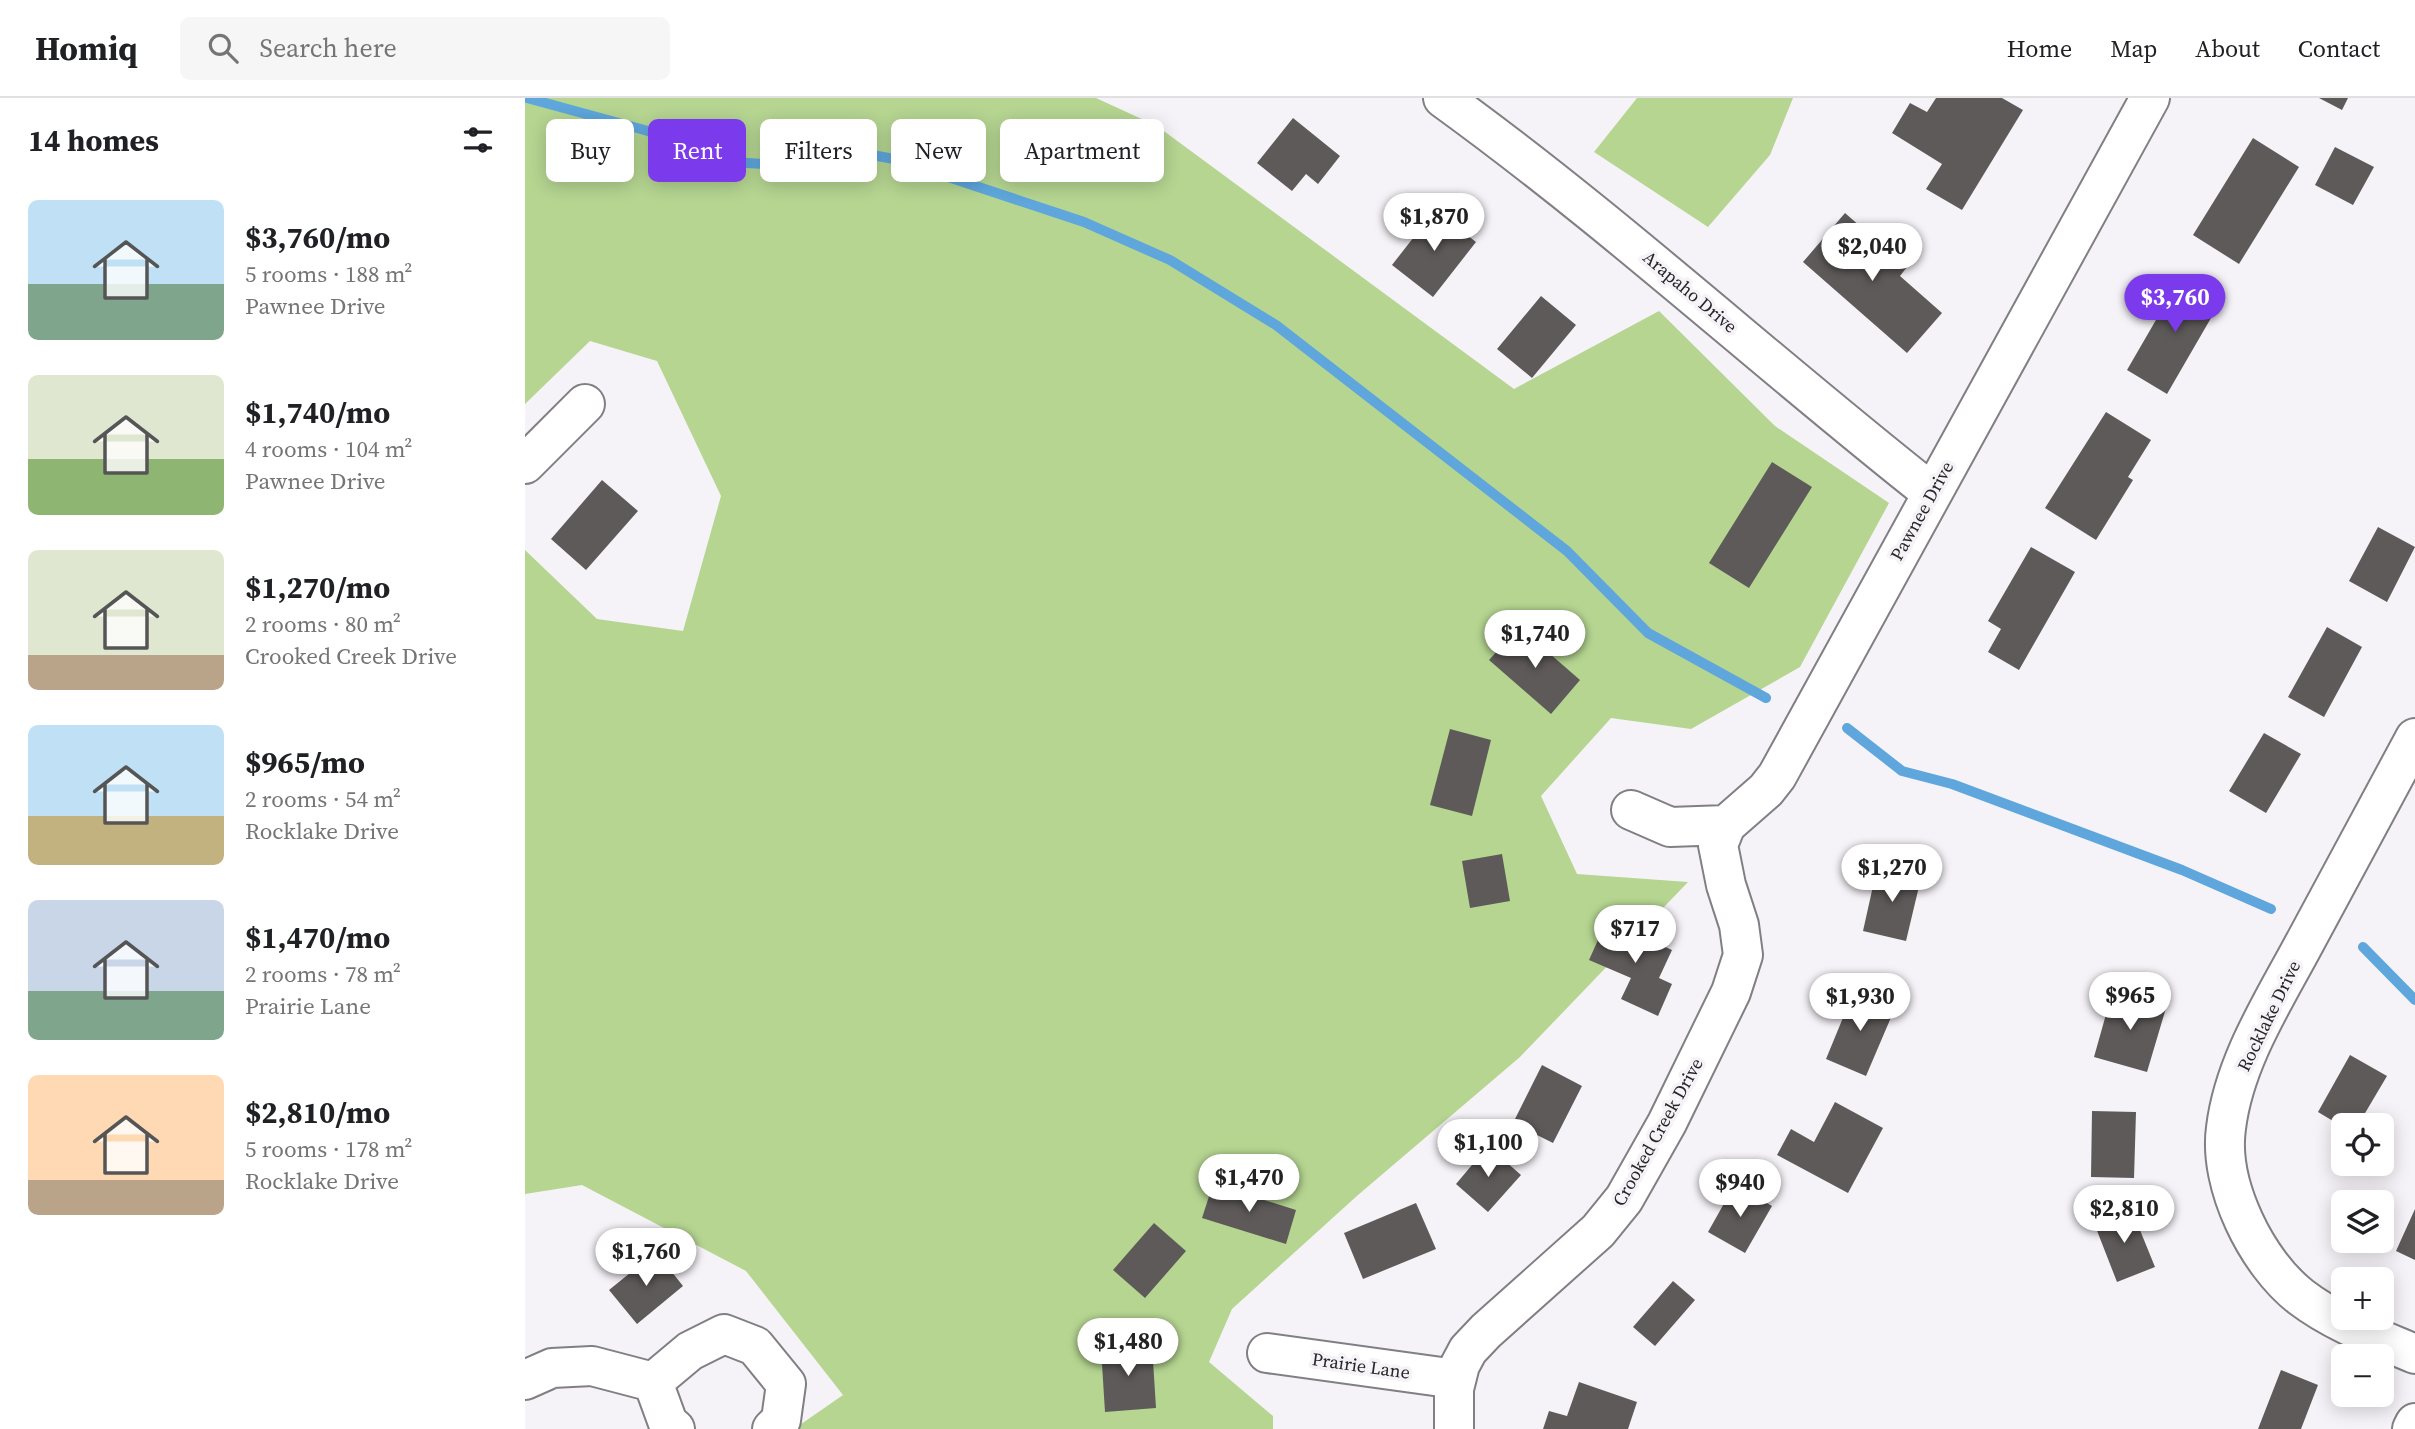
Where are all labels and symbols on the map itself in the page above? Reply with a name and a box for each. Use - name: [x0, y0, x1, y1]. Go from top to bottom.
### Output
- pin: $1,870: [1377, 194, 1491, 253]
- pin: $2,040: [1815, 223, 1929, 283]
- street label: Arapaho Drive: [1638, 245, 1743, 339]
- pin: $3,760: [2118, 274, 2232, 334]
- street label: Pawnee Drive: [1884, 457, 1959, 565]
- pin: $1,740: [1478, 610, 1592, 670]
- pin: $1,270: [1835, 844, 1949, 904]
- pin: $717: [1594, 906, 1676, 965]
- street label: Rocklake Drive: [2231, 956, 2306, 1075]
- pin: $965: [2089, 972, 2171, 1032]
- pin: $1,930: [1803, 974, 1917, 1033]
- street label: Crooked Creek Drive: [1606, 1053, 1709, 1210]
- pin: $1,100: [1431, 1119, 1545, 1179]
- pin: $1,470: [1192, 1154, 1306, 1214]
- pin: $940: [1699, 1160, 1781, 1219]
- pin: $2,810: [2067, 1186, 2181, 1245]
- pin: $1,760: [589, 1228, 703, 1288]
- pin: $1,480: [1071, 1318, 1185, 1378]
- street label: Prairie Lane: [1311, 1346, 1412, 1385]

